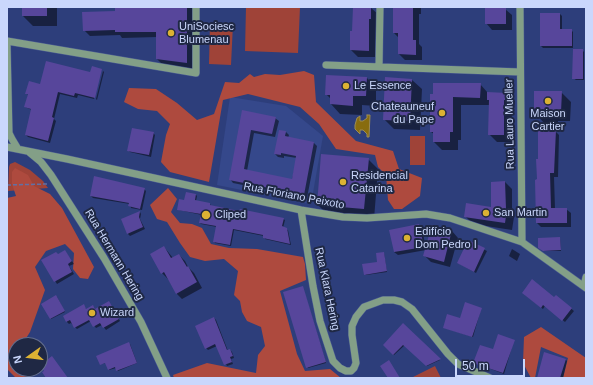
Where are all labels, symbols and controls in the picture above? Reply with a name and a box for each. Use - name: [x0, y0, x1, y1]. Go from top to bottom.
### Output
- place label: UniSociesc Blumenau: [179, 20, 234, 46]
- marker: UniSociesc Blumenau: [166, 28, 176, 38]
- place label: Le Essence: [354, 79, 411, 93]
- street label: Rua Lauro Mueller: [503, 79, 517, 169]
- marker: Le Essence: [341, 81, 351, 91]
- marker: Maison Cartier: [543, 96, 553, 106]
- place label: Chateauneuf du Pape: [371, 100, 434, 126]
- place label: Maison Cartier: [530, 107, 566, 133]
- marker: Chateauneuf du Pape: [437, 108, 447, 118]
- place label: Residencial Catarina: [351, 169, 408, 195]
- marker: Residencial Catarina: [338, 177, 348, 187]
- street label: Rua Floriano Peixoto: [242, 180, 346, 212]
- place label: San Martin: [494, 206, 547, 220]
- street label: Rua Hermann Hering: [82, 207, 146, 303]
- place label: Cliped: [215, 208, 246, 222]
- marker: San Martin: [481, 208, 491, 218]
- marker: Cliped: [200, 209, 212, 221]
- place label: Edifício Dom Pedro I: [415, 225, 477, 251]
- marker: Edifício Dom Pedro I: [402, 233, 412, 243]
- street label: Rua Klara Hering: [312, 246, 342, 332]
- place label: Wizard: [100, 306, 134, 320]
- marker: Wizard: [87, 308, 97, 318]
- north arrow: [8, 337, 48, 377]
- scale bar: [457, 351, 527, 377]
- text: N: [11, 354, 24, 365]
- text: 50 m: [462, 359, 489, 373]

